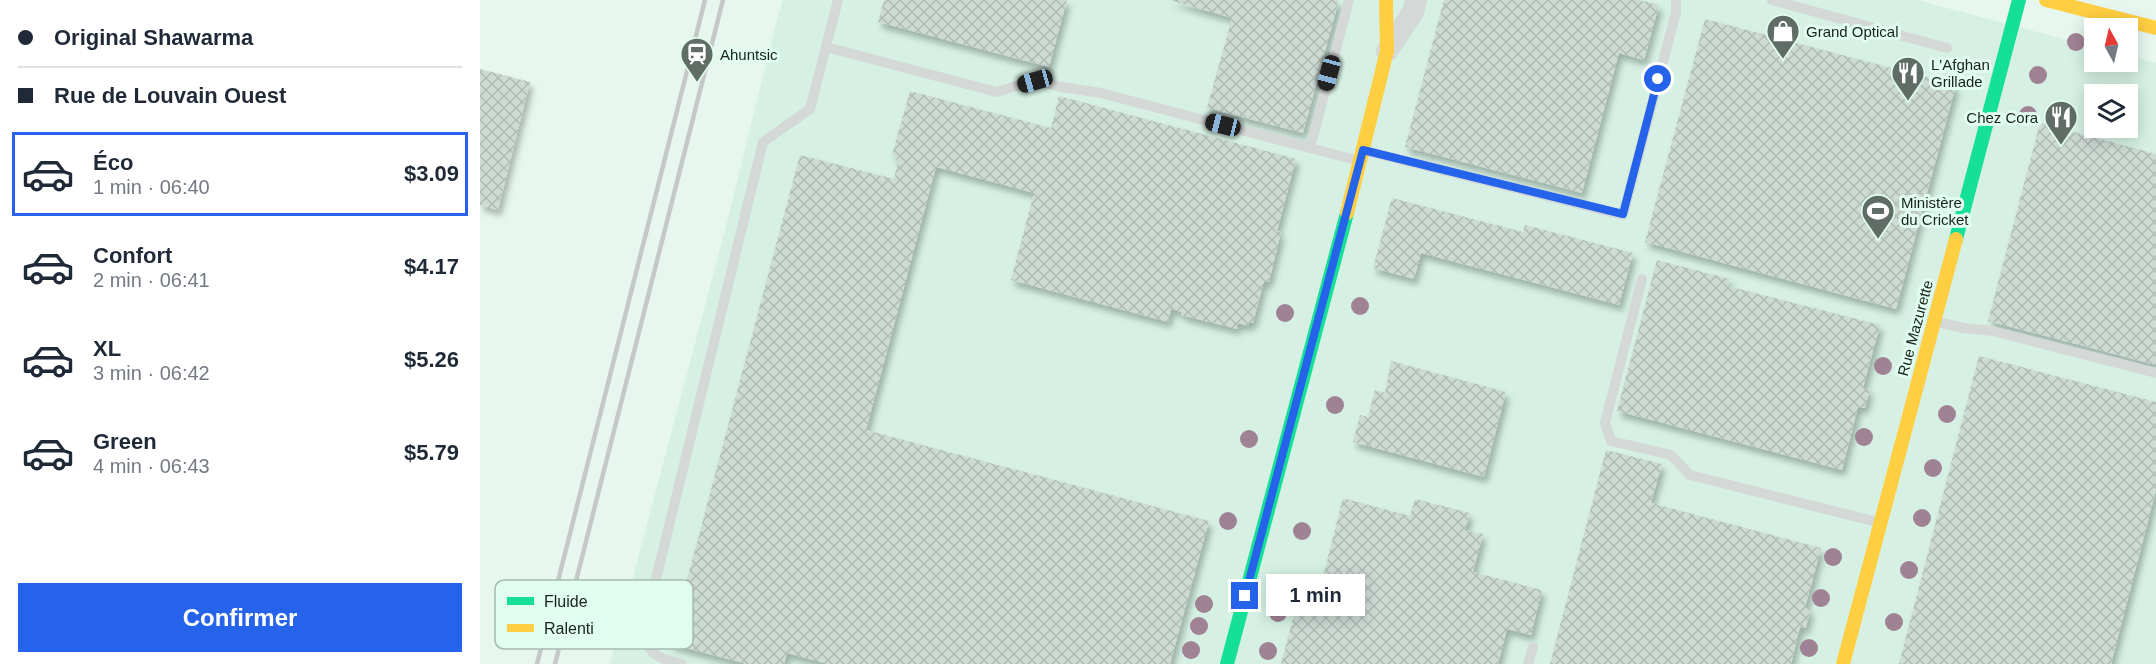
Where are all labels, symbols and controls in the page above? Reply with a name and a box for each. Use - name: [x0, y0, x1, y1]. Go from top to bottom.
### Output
- shop icon: Grand Optical: [1765, 13, 1801, 60]
- north arrow: [2084, 18, 2138, 72]
- map controls: [2084, 18, 2138, 138]
- place label: Grand Optical: [1806, 23, 1899, 40]
- text: Original Shawarma: [54, 25, 253, 50]
- station icon: Ahuntsic: [679, 36, 715, 83]
- place label: Ahuntsic: [720, 46, 778, 63]
- car: [1316, 53, 1342, 93]
- restaurant icon: L'Afghan Grillade: [1890, 55, 1926, 102]
- place label: L'Afghan Grillade: [1931, 56, 1990, 90]
- route start: [1644, 65, 1671, 92]
- car: [1015, 67, 1055, 95]
- text: Rue de Louvain Ouest: [54, 83, 286, 108]
- button: layers: [2084, 84, 2138, 138]
- restaurant icon: Chez Cora: [2043, 99, 2079, 146]
- place label: Chez Cora: [1966, 109, 2039, 126]
- car: [1203, 112, 1243, 138]
- icon: car: [21, 147, 75, 201]
- text: Éco: [93, 150, 133, 175]
- text: $3.09: [404, 161, 459, 186]
- text: 1 min · 06:40: [93, 176, 210, 198]
- sports icon: Ministère du Cricket: [1860, 193, 1896, 240]
- place label: Ministère du Cricket: [1901, 194, 1969, 228]
- icon: car: [21, 240, 75, 294]
- text: Confort: [93, 243, 172, 268]
- text: $4.17: [404, 254, 459, 279]
- text: 2 min · 06:41: [93, 269, 210, 291]
- street label: Rue Mazurette: [1894, 278, 1936, 378]
- icon: car: [21, 333, 75, 387]
- text: XL: [93, 336, 121, 361]
- text: $5.26: [404, 347, 459, 372]
- text: 3 min · 06:42: [93, 362, 210, 384]
- icon: car: [21, 426, 75, 480]
- text: Green: [93, 429, 157, 454]
- text: $5.79: [404, 440, 459, 465]
- text: 4 min · 06:43: [93, 455, 210, 477]
- callout: 1 min: [1266, 575, 1365, 617]
- legend: [495, 580, 693, 649]
- route end: [1231, 582, 1258, 609]
- button: Confirmer: [18, 583, 462, 652]
- text: 1 min: [1289, 584, 1342, 606]
- text: Fluide: [544, 593, 588, 610]
- text: Ralenti: [544, 620, 594, 637]

